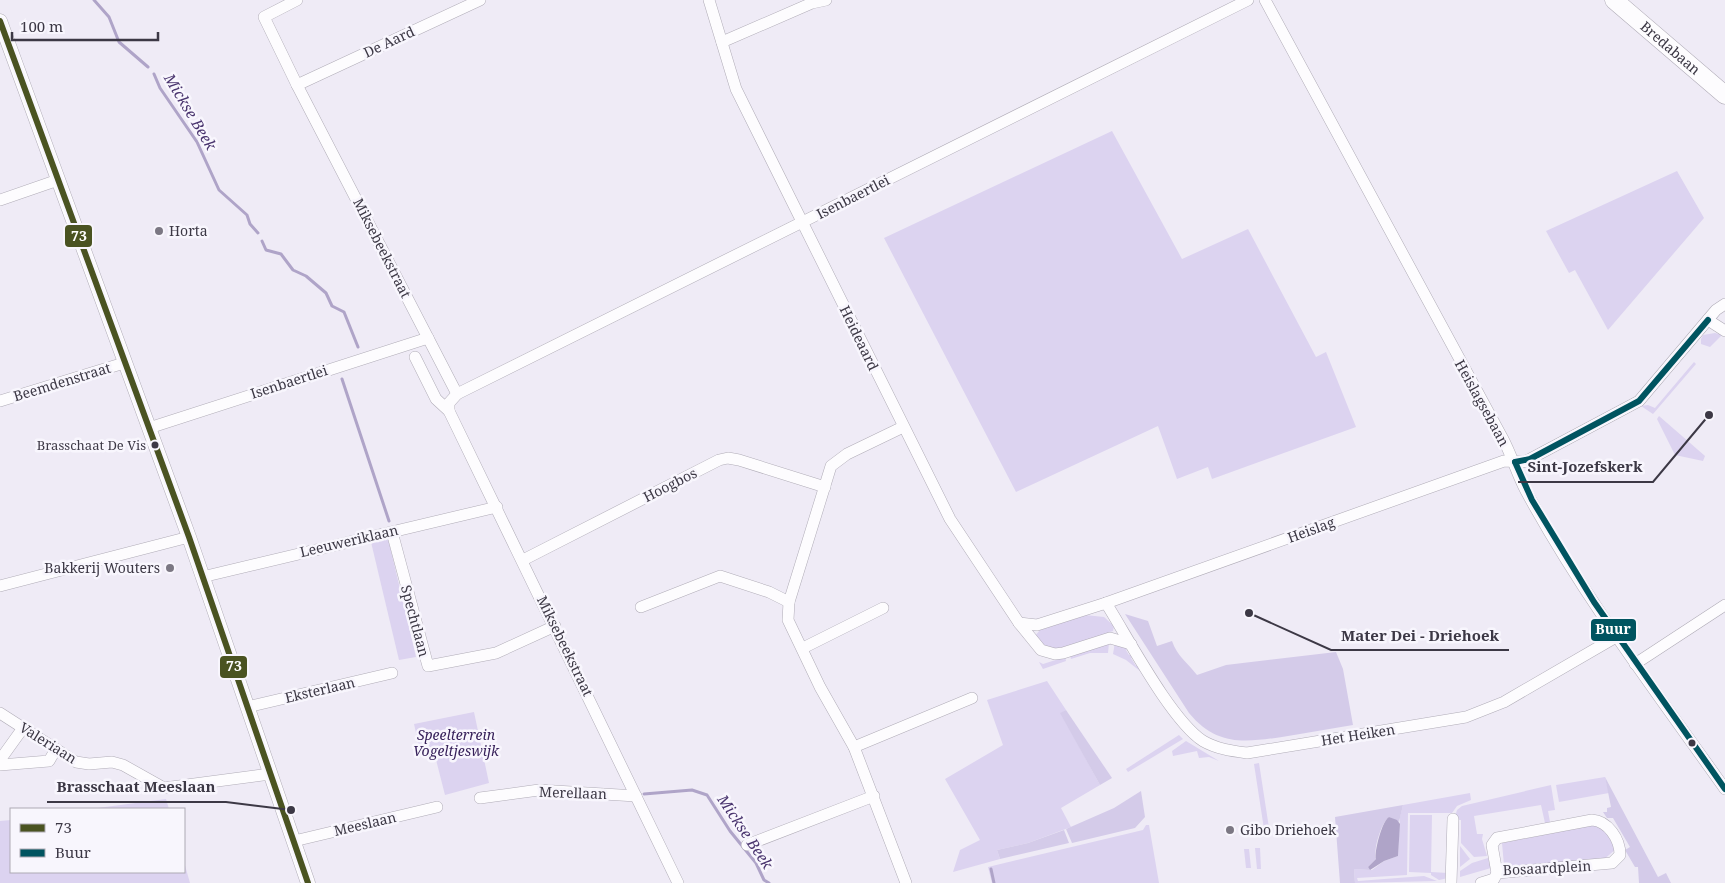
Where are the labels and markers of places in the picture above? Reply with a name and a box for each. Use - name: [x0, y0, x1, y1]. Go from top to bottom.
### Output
- place label: Horta: [169, 221, 208, 240]
- marker: Horta: [153, 225, 165, 237]
- place label: Brasschaat De Vis: [37, 436, 146, 454]
- marker: Brasschaat De Vis: [150, 440, 160, 450]
- callout: Sint-Jozefskerk: [1518, 452, 1653, 482]
- place label: Bakkerij Wouters: [44, 558, 160, 577]
- marker: Bakkerij Wouters: [164, 562, 176, 574]
- callout: Mater Dei - Driehoek: [1331, 620, 1509, 650]
- unlabelled marker: [1687, 738, 1697, 748]
- callout: Brasschaat Meeslaan: [47, 772, 226, 802]
- place label: Gibo Driehoek: [1240, 820, 1337, 839]
- marker: Gibo Driehoek: [1224, 824, 1236, 836]

